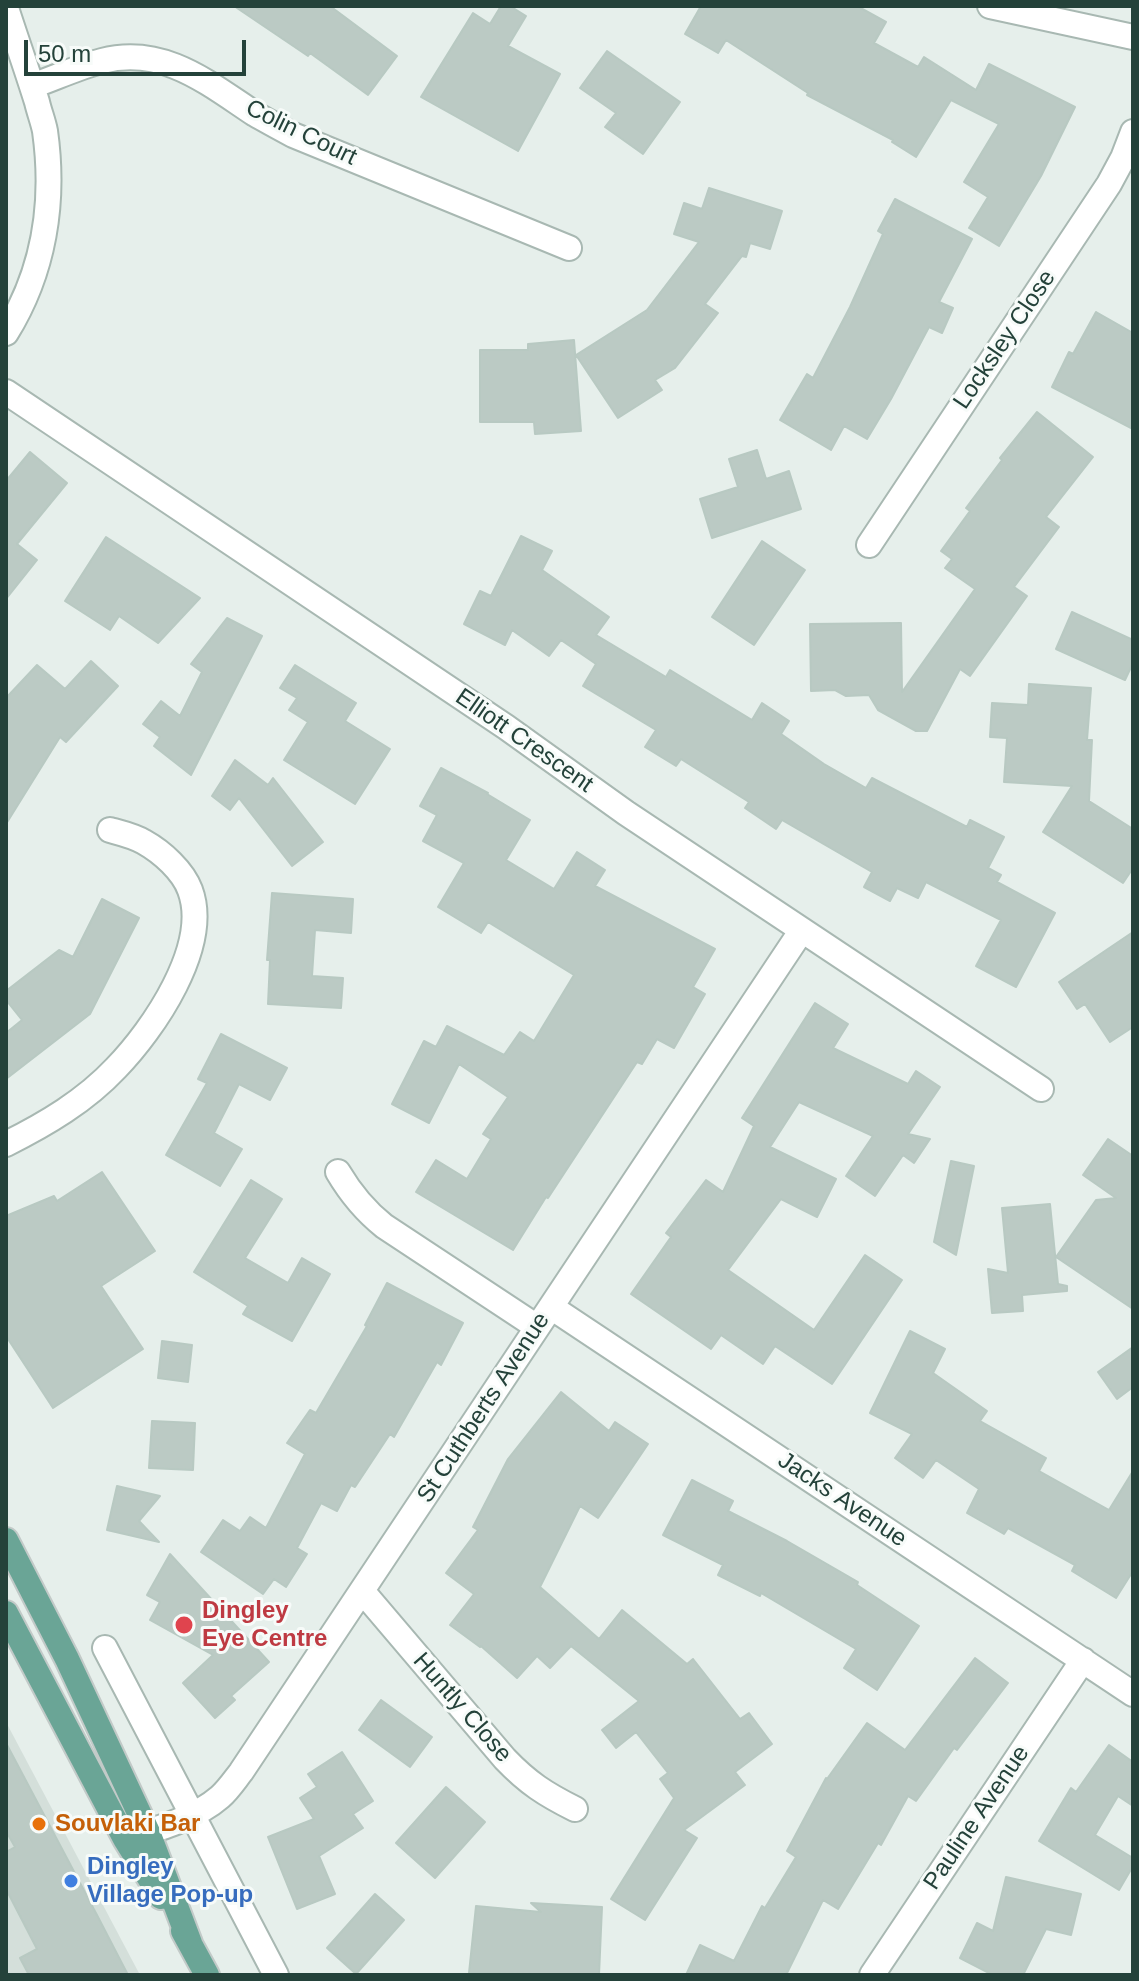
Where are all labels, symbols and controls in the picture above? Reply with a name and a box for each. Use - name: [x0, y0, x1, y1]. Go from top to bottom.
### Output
- scale bar: [28, 24, 250, 74]
- text: 50 m: [38, 40, 91, 67]
- street label: Colin Court: [241, 94, 361, 172]
- street label: Locksley Close: [948, 265, 1062, 415]
- street label: Elliott Crescent: [450, 683, 598, 799]
- street label: St Cuthberts Avenue: [412, 1307, 556, 1509]
- street label: Jacks Avenue: [772, 1446, 912, 1554]
- place label: Dingley Eye Centre: [202, 1597, 327, 1653]
- marker: Dingley Eye Centre: [173, 1614, 195, 1636]
- street label: Huntly Close: [407, 1647, 517, 1769]
- street label: Pauline Avenue: [918, 1740, 1036, 1896]
- place label: Souvlaki Bar: [55, 1810, 200, 1838]
- marker: Souvlaki Bar: [30, 1815, 48, 1833]
- place label: Dingley Village Pop-up: [87, 1853, 253, 1909]
- marker: Dingley Village Pop-up: [62, 1872, 80, 1890]

